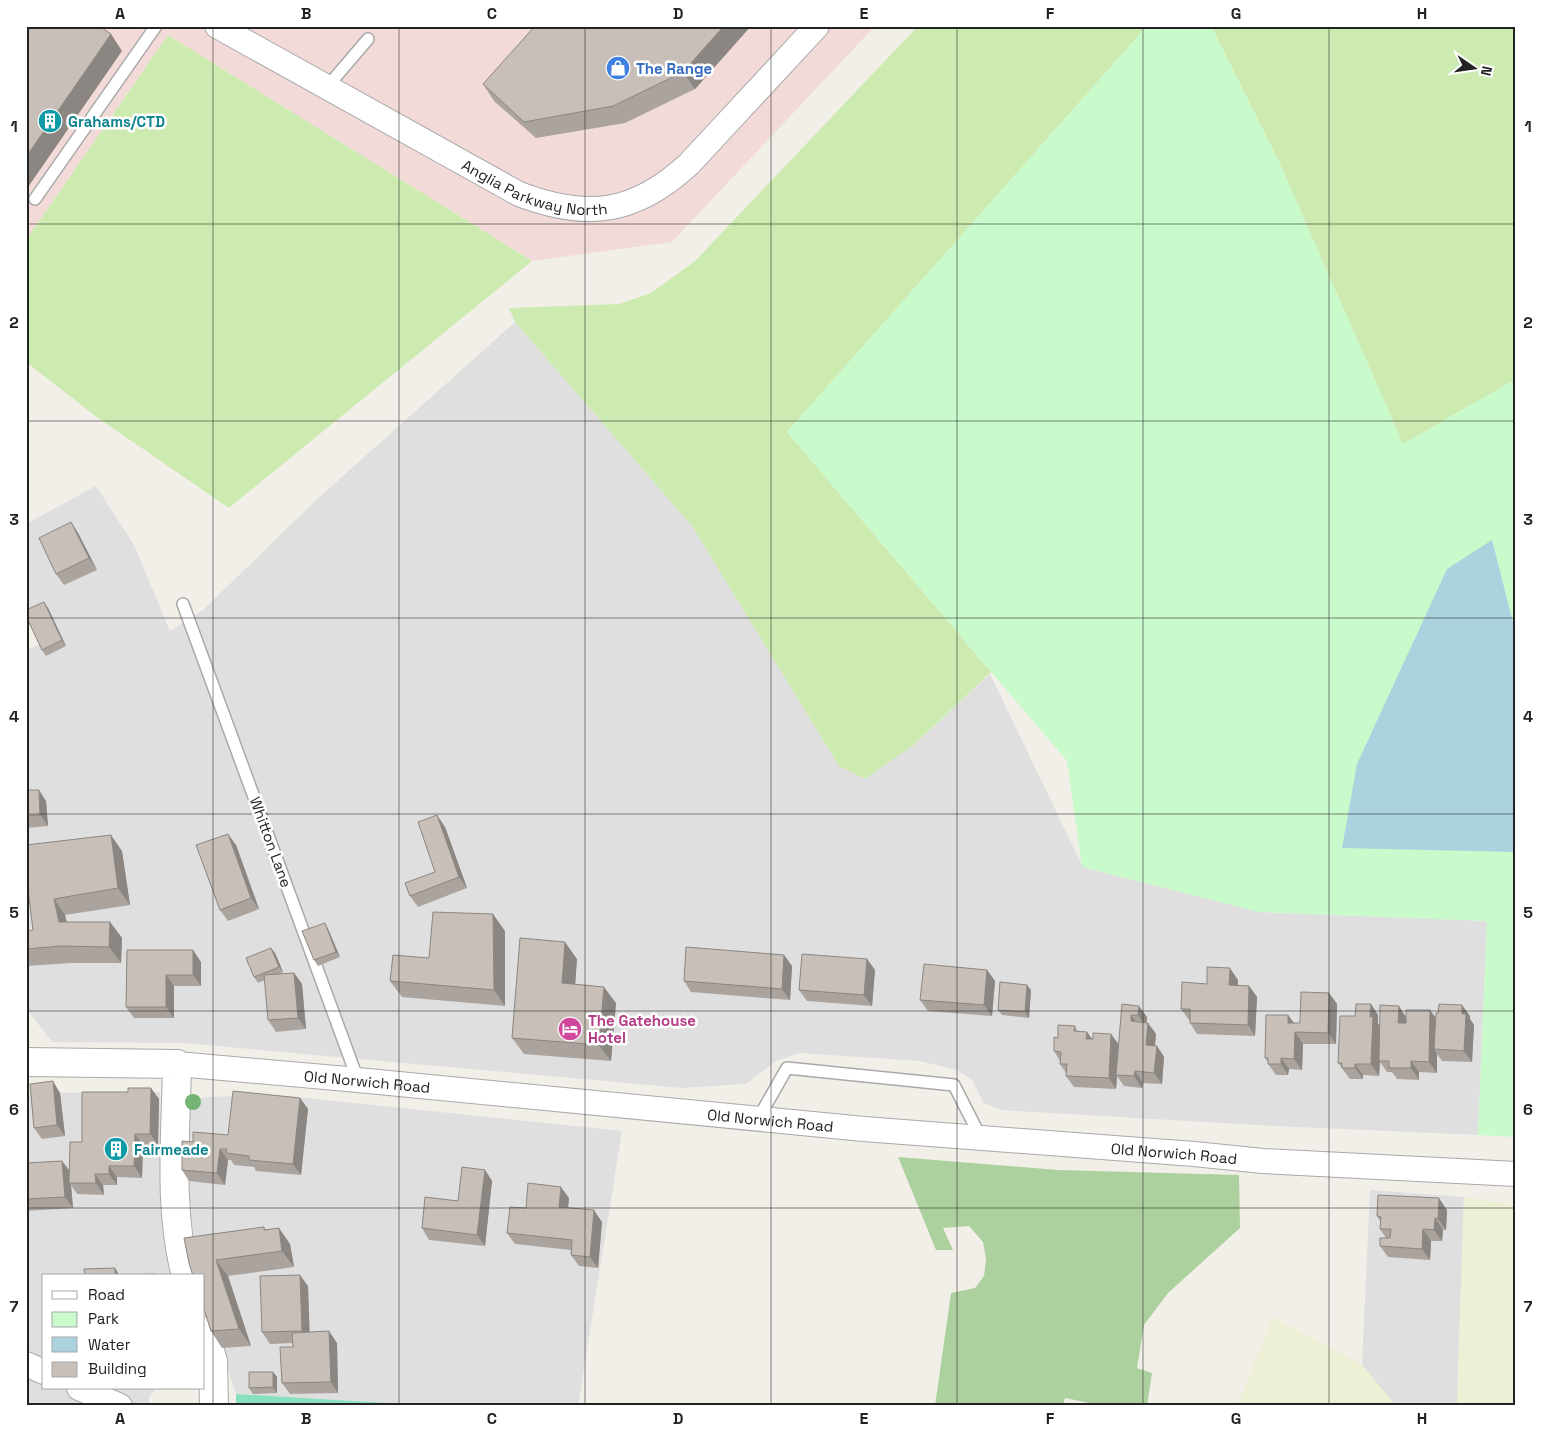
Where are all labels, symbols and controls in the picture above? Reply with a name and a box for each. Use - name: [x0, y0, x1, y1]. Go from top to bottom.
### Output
- text: A: [115, 3, 125, 24]
- text: B: [301, 3, 311, 24]
- text: C: [487, 3, 497, 24]
- text: D: [673, 3, 683, 24]
- text: E: [860, 3, 869, 24]
- text: F: [1046, 3, 1055, 24]
- text: G: [1231, 3, 1241, 24]
- text: H: [1417, 3, 1427, 24]
- north arrow: [1450, 42, 1500, 92]
- shop icon: The Range: [605, 55, 631, 81]
- place label: The Range: [636, 59, 712, 78]
- text: N: [1477, 64, 1496, 78]
- building icon: Grahams/CTD: [37, 108, 63, 134]
- place label: Grahams/CTD: [68, 112, 165, 131]
- text: 1: [10, 116, 18, 137]
- text: 1: [1524, 116, 1532, 137]
- street label: Anglia Parkway North: [459, 155, 608, 219]
- text: 2: [9, 312, 19, 333]
- text: 2: [1523, 312, 1533, 333]
- text: 3: [9, 509, 19, 530]
- text: 3: [1523, 509, 1533, 530]
- text: 4: [9, 706, 19, 727]
- text: 4: [1523, 706, 1533, 727]
- street label: Whitton Lane: [246, 794, 296, 890]
- text: 5: [9, 902, 19, 923]
- text: 5: [1523, 902, 1533, 923]
- place label: The Gatehouse Hotel: [588, 1011, 696, 1047]
- hotel icon: The Gatehouse Hotel: [557, 1016, 583, 1042]
- street label: Old Norwich Road: [303, 1066, 431, 1096]
- text: 6: [9, 1099, 19, 1120]
- text: 6: [1523, 1099, 1533, 1120]
- street label: Old Norwich Road: [706, 1104, 834, 1135]
- building icon: Fairmeade: [103, 1136, 129, 1162]
- street label: Old Norwich Road: [1110, 1138, 1238, 1168]
- place label: Fairmeade: [134, 1140, 209, 1159]
- legend: [42, 1274, 205, 1390]
- text: Road: [88, 1285, 125, 1304]
- text: 7: [10, 1296, 19, 1317]
- text: 7: [1524, 1296, 1533, 1317]
- text: Park: [88, 1309, 119, 1328]
- text: Water: [88, 1335, 131, 1354]
- text: Building: [88, 1359, 147, 1378]
- text: A: [115, 1408, 125, 1429]
- text: B: [301, 1408, 311, 1429]
- text: C: [487, 1408, 497, 1429]
- text: D: [673, 1408, 683, 1429]
- text: E: [860, 1408, 869, 1429]
- text: F: [1046, 1408, 1055, 1429]
- text: G: [1231, 1408, 1241, 1429]
- text: H: [1417, 1408, 1427, 1429]

